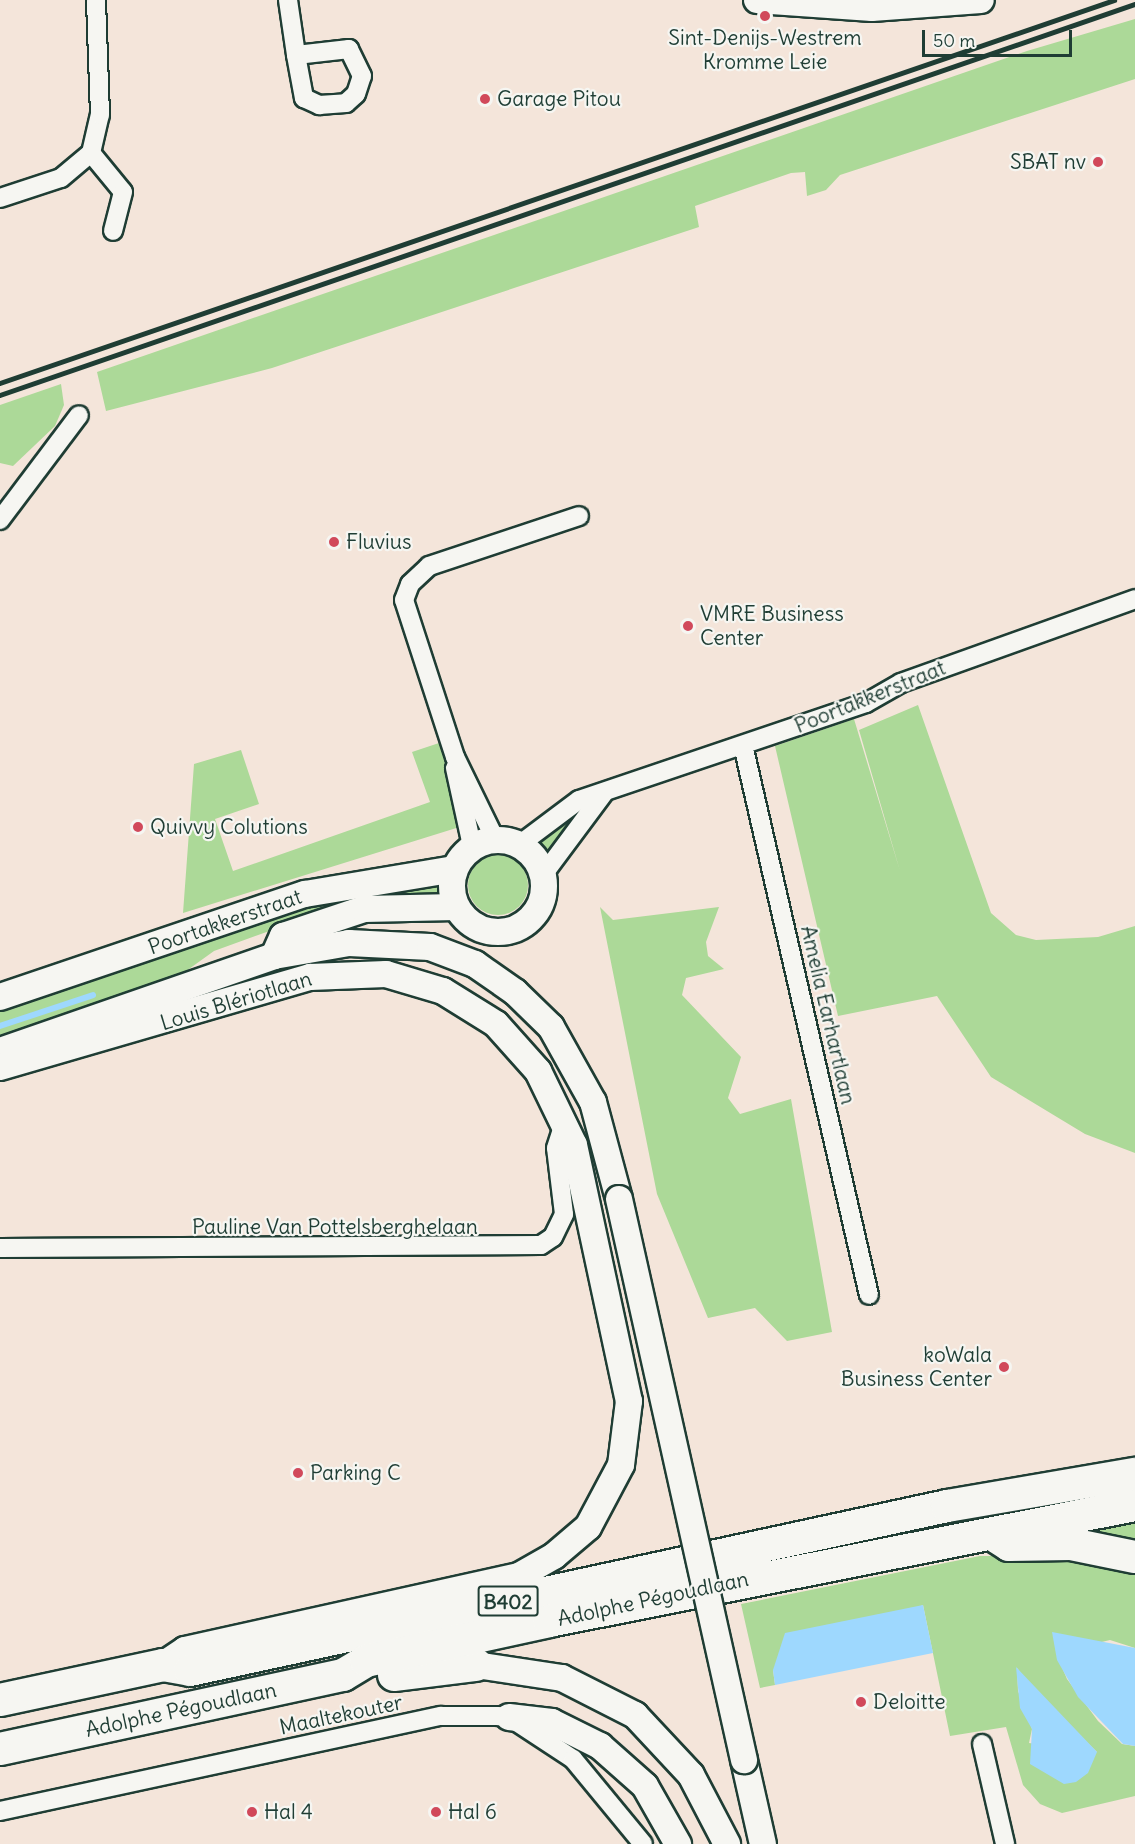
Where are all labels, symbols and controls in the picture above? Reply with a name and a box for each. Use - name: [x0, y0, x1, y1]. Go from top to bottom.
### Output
- marker: Sint-Denijs-Westrem Kromme Leie: [758, 9, 772, 23]
- scale bar: [925, 18, 1075, 56]
- place label: Sint-Denijs-Westrem Kromme Leie: [668, 25, 862, 75]
- text: 50 m: [933, 29, 975, 52]
- place label: Garage Pitou: [497, 86, 621, 112]
- marker: Garage Pitou: [478, 92, 492, 106]
- place label: SBAT nv: [1010, 149, 1086, 175]
- marker: SBAT nv: [1091, 155, 1105, 169]
- place label: Fluvius: [346, 529, 412, 555]
- marker: Fluvius: [327, 535, 341, 549]
- place label: VMRE Business Center: [700, 601, 844, 651]
- marker: VMRE Business Center: [681, 619, 695, 633]
- street label: Poortakkerstraat: [791, 655, 949, 739]
- place label: Quivvy Colutions: [150, 814, 308, 840]
- marker: Quivvy Colutions: [131, 820, 145, 834]
- street label: Poortakkerstraat: [145, 884, 305, 960]
- street label: Amelia Earhartlaan: [795, 923, 861, 1107]
- street label: Louis Blériotlaan: [157, 966, 315, 1036]
- street label: Pauline Van Pottelsberghelaan: [192, 1214, 478, 1240]
- place label: koWala Business Center: [841, 1342, 992, 1392]
- marker: koWala Business Center: [997, 1360, 1011, 1374]
- place label: Parking C: [310, 1460, 401, 1486]
- marker: Parking C: [291, 1466, 305, 1480]
- street label: Adolphe Pégoudlaan: [555, 1566, 751, 1632]
- road number: B402: [476, 1584, 540, 1618]
- street label: Adolphe Pégoudlaan: [83, 1677, 279, 1743]
- place label: Deloitte: [873, 1689, 946, 1715]
- street label: Maaltekouter: [277, 1690, 405, 1740]
- marker: Deloitte: [854, 1695, 868, 1709]
- place label: Hal 4: [264, 1799, 313, 1825]
- place label: Hal 6: [448, 1799, 497, 1825]
- marker: Hal 4: [245, 1805, 259, 1819]
- marker: Hal 6: [429, 1805, 443, 1819]

